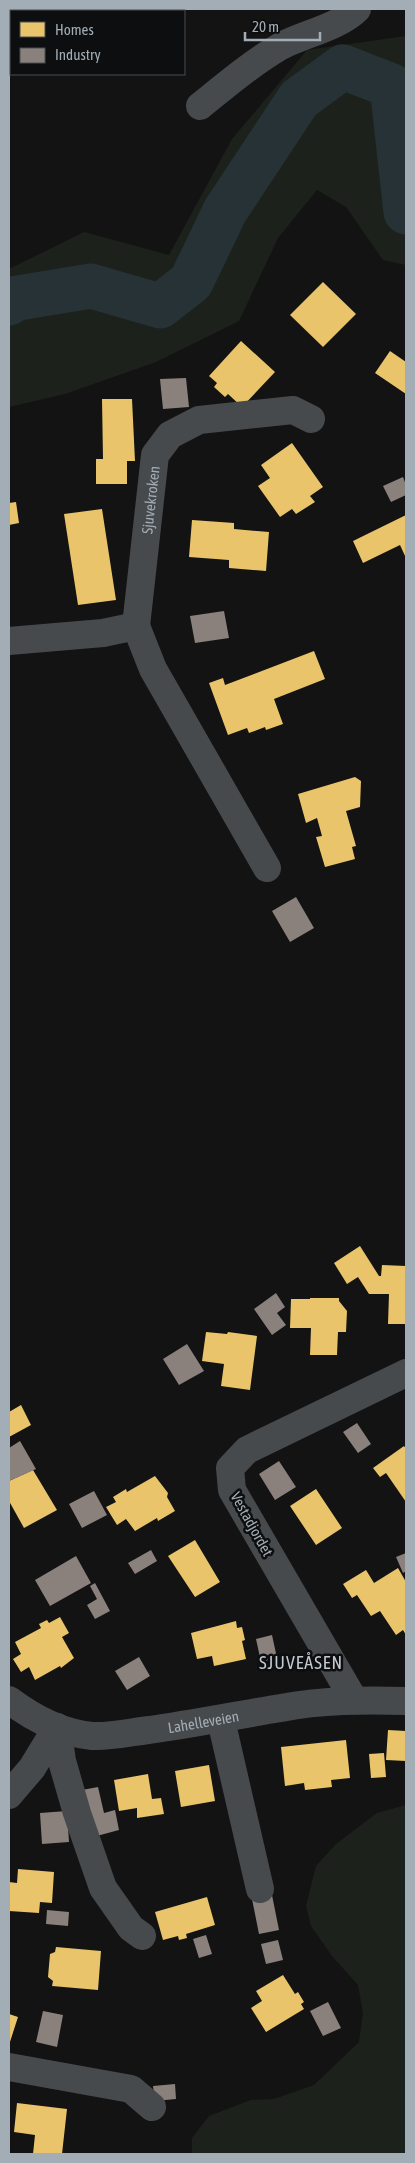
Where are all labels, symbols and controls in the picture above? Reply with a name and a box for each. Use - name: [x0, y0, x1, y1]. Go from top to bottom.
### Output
- legend: [10, 10, 185, 75]
- scale bar: [245, 10, 320, 42]
- text: 20 m: [252, 18, 279, 35]
- text: Homes: [55, 21, 94, 38]
- text: Industry: [55, 46, 101, 63]
- street label: Sjuvekroken: [138, 465, 162, 535]
- street label: Vestadjordet: [227, 1489, 277, 1559]
- district label: SJUVEÅSEN: [259, 1652, 343, 1673]
- street label: Lahelleveien: [167, 1707, 240, 1736]

